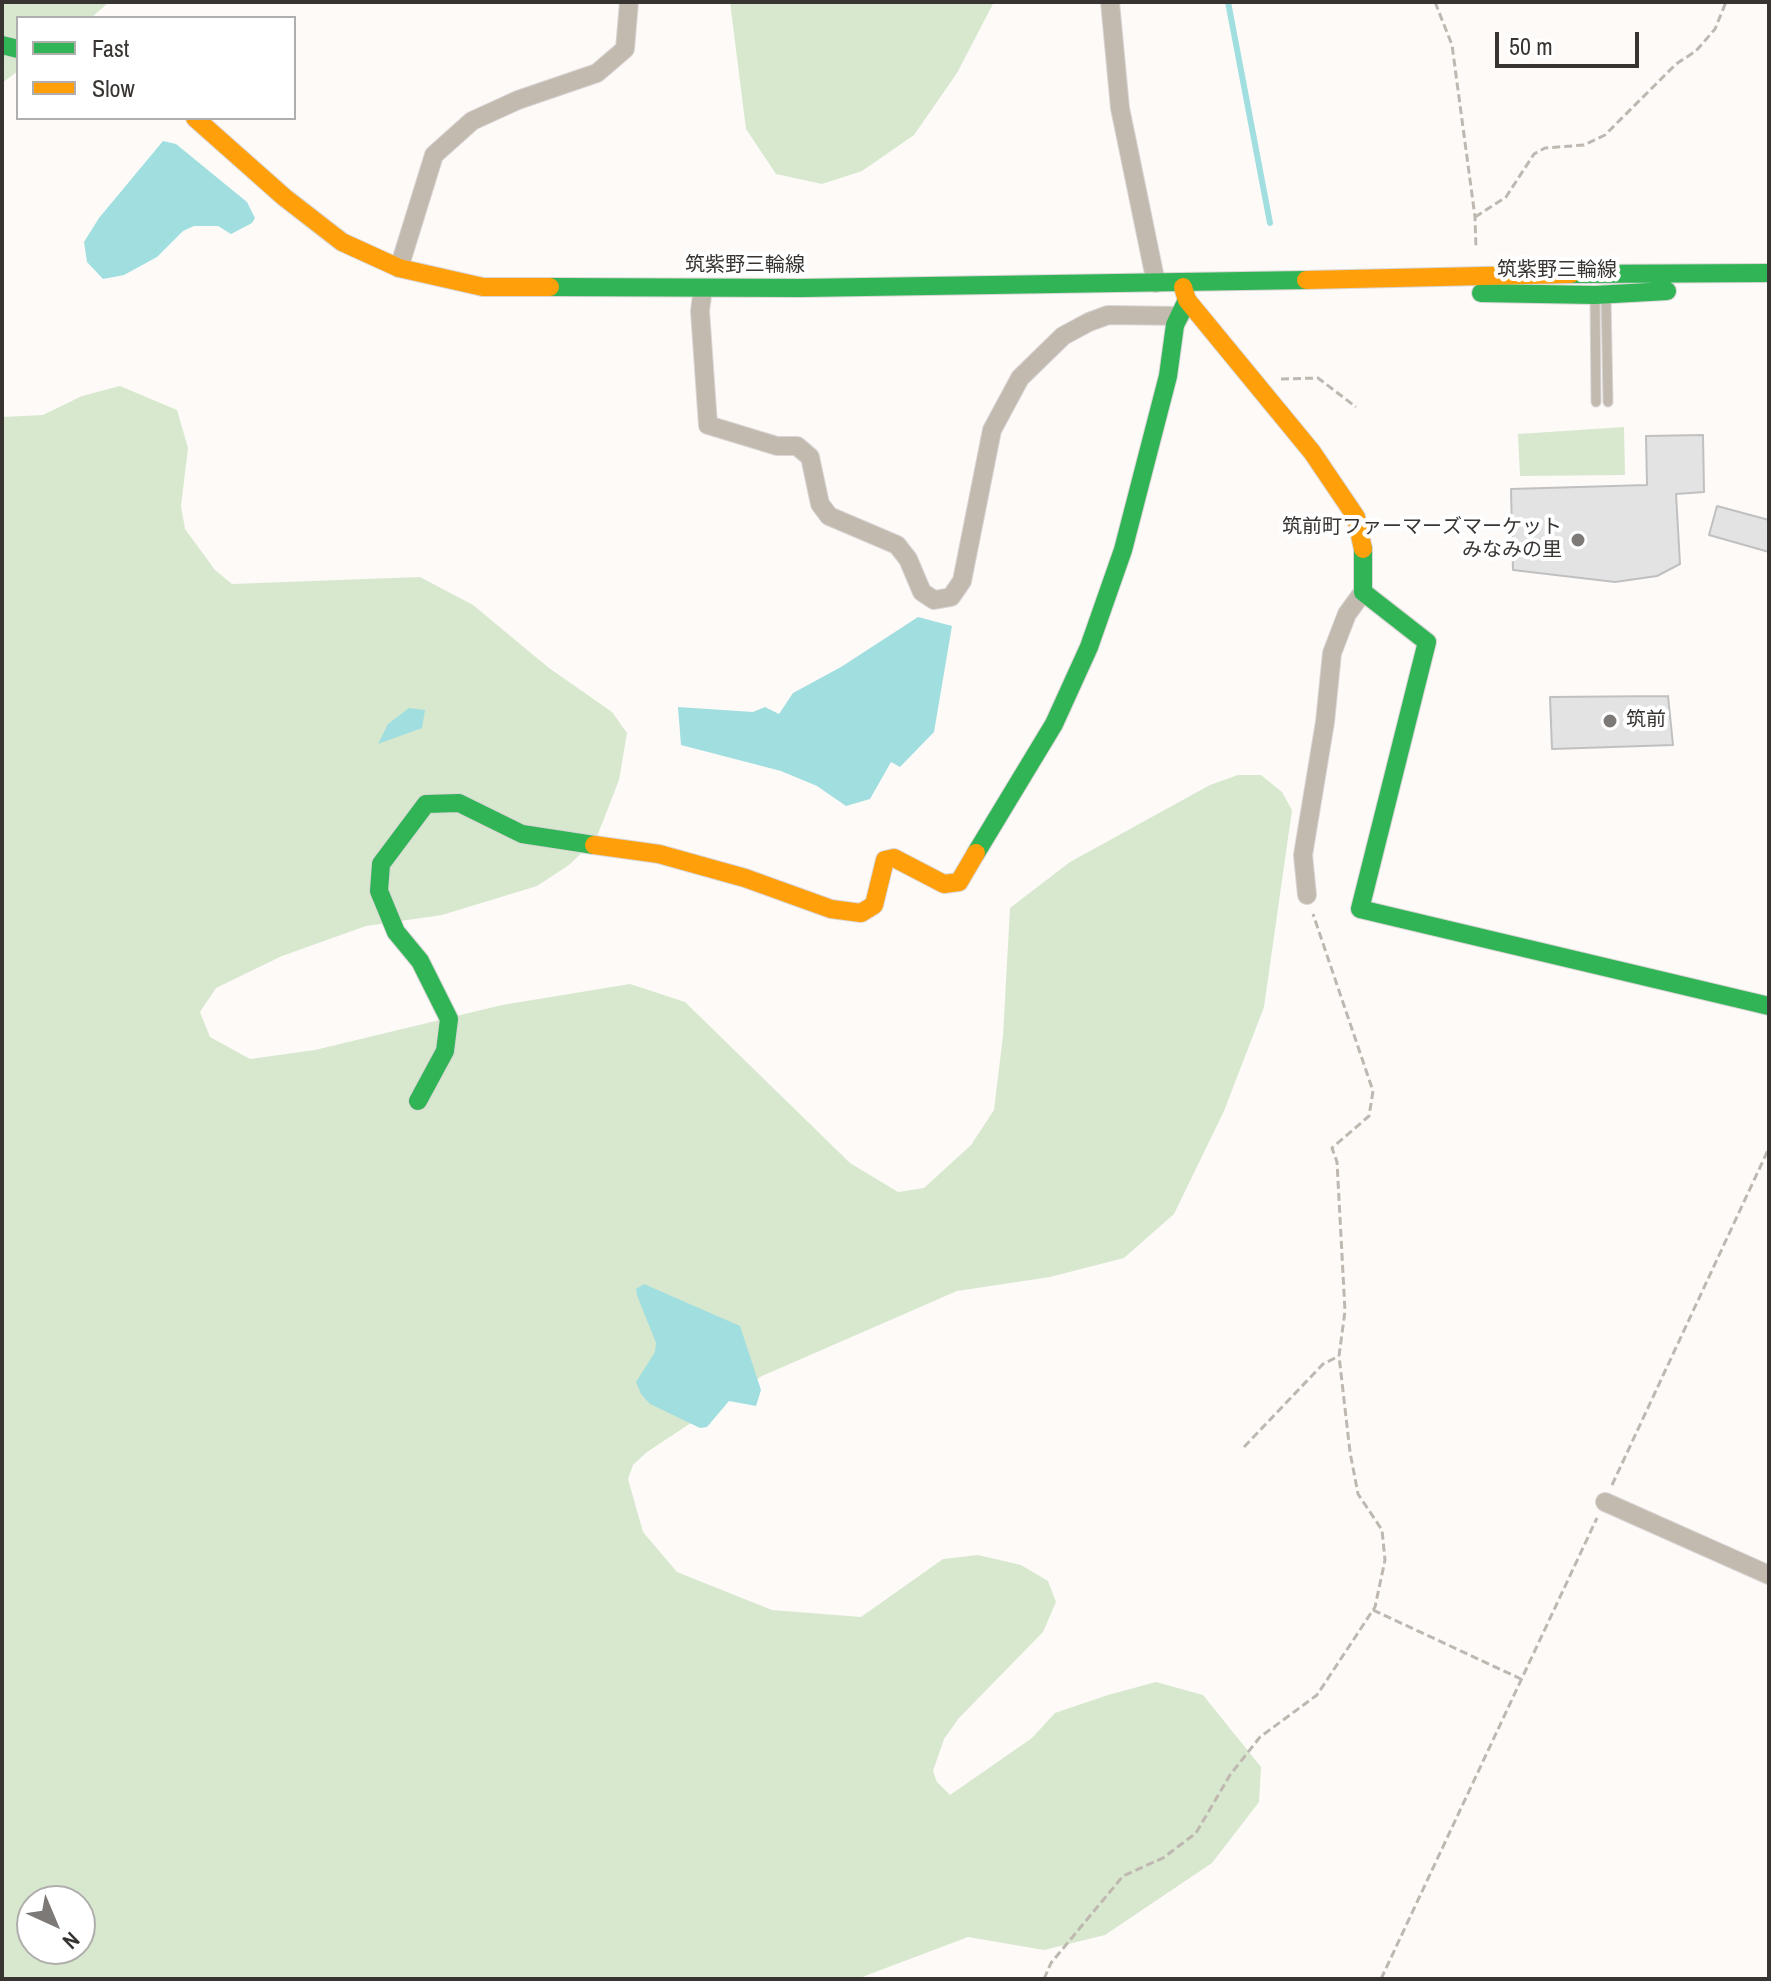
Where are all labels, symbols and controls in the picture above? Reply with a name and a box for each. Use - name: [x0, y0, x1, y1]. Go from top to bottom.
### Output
- legend: [16, 16, 296, 120]
- scale bar: [1499, 16, 1643, 66]
- text: 50 m: [1509, 30, 1553, 62]
- text: Fast: [92, 32, 129, 64]
- text: Slow: [92, 72, 135, 104]
- street label: 筑紫野三輪線: [685, 254, 805, 278]
- street label: 筑紫野三輪線: [1497, 259, 1617, 283]
- place label: 筑前町ファーマーズマーケット みなみの里: [1282, 516, 1562, 563]
- marker: 筑前町ファーマーズマーケット みなみの里: [1569, 531, 1587, 549]
- place label: 筑前: [1626, 709, 1666, 733]
- marker: 筑前: [1601, 712, 1619, 730]
- north arrow: [16, 1885, 96, 1965]
- text: N: [56, 1926, 86, 1956]

